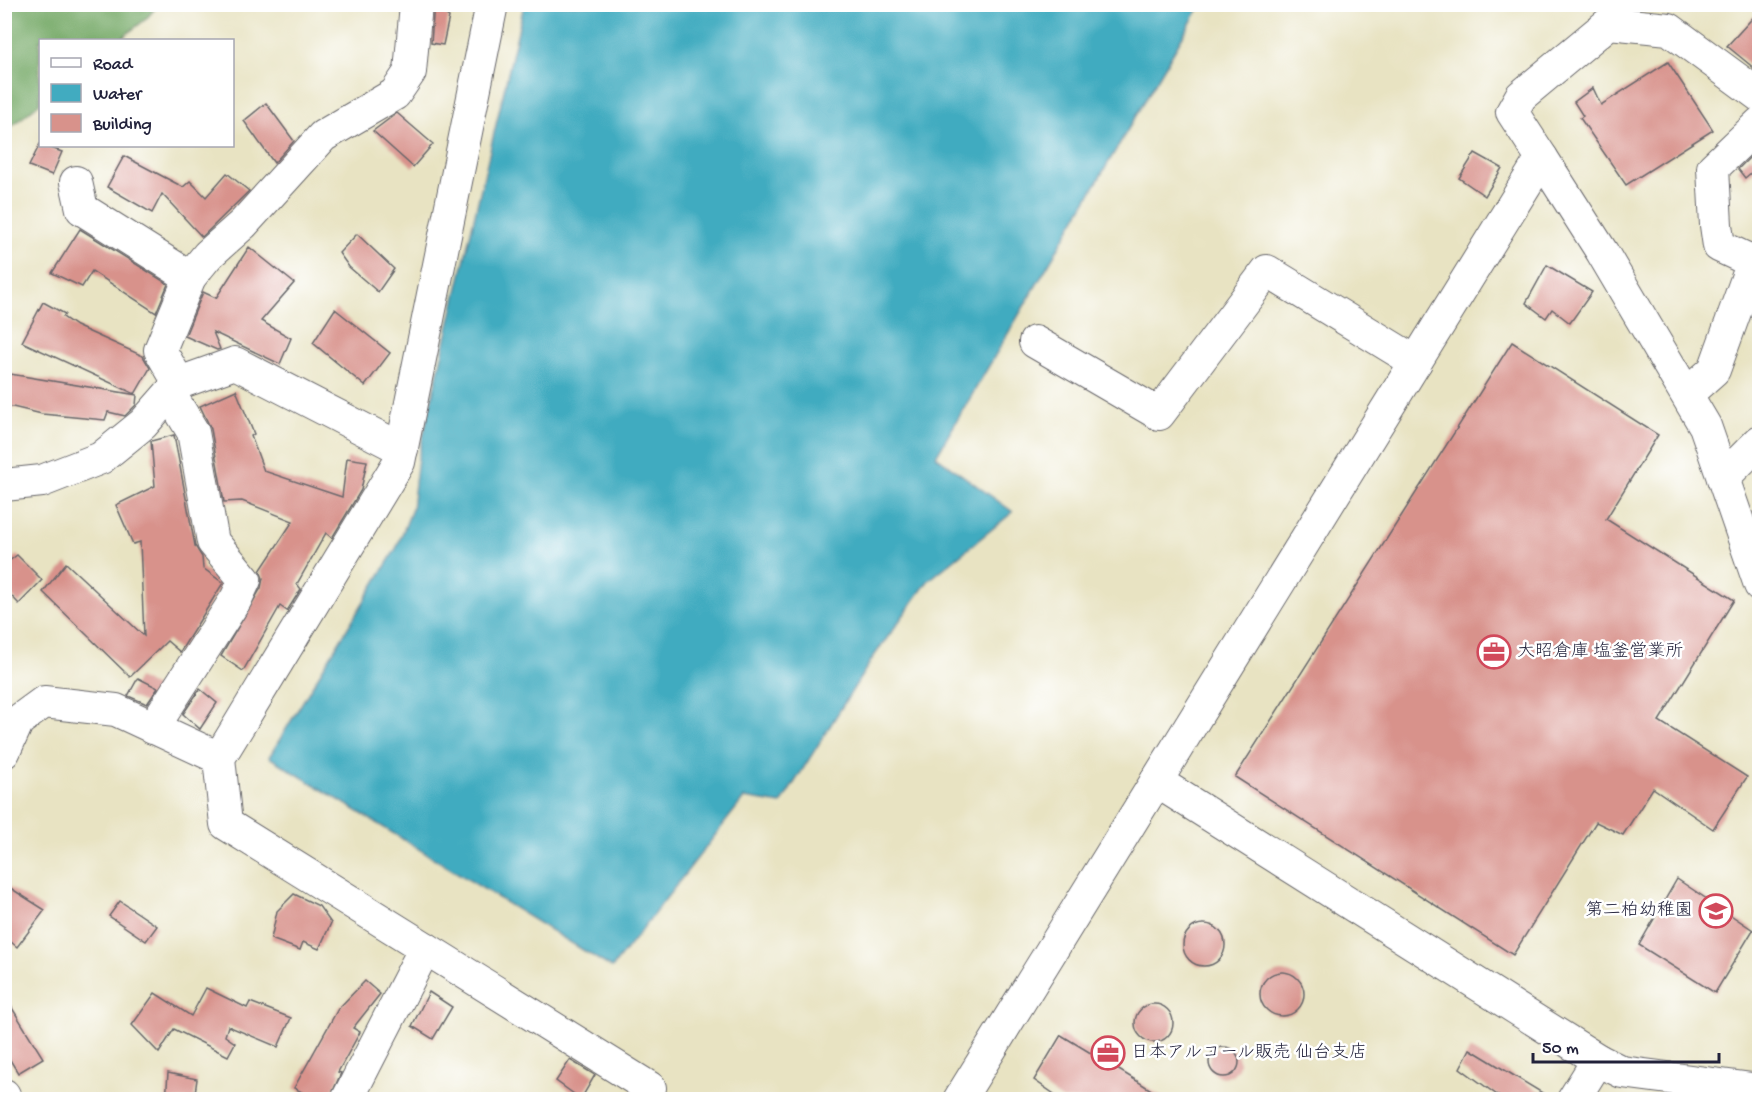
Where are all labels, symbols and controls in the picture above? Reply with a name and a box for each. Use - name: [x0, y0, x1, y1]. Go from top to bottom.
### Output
- legend: [39, 39, 234, 147]
- text: Road: [93, 55, 134, 76]
- text: Water: [93, 85, 143, 106]
- text: Building: [92, 115, 152, 136]
- office icon: 大昭倉庫 塩釜営業所: [1476, 634, 1512, 670]
- place label: 大昭倉庫 塩釜営業所: [1517, 641, 1683, 663]
- school or university icon: 第二柏幼稚園: [1698, 893, 1734, 929]
- place label: 第二柏幼稚園: [1585, 900, 1693, 922]
- scale bar: [1533, 1026, 1719, 1064]
- office icon: 日本アルコール販売 仙台支店: [1090, 1035, 1126, 1071]
- text: 50 m: [1542, 1039, 1579, 1060]
- place label: 日本アルコール販売 仙台支店: [1131, 1042, 1367, 1064]

